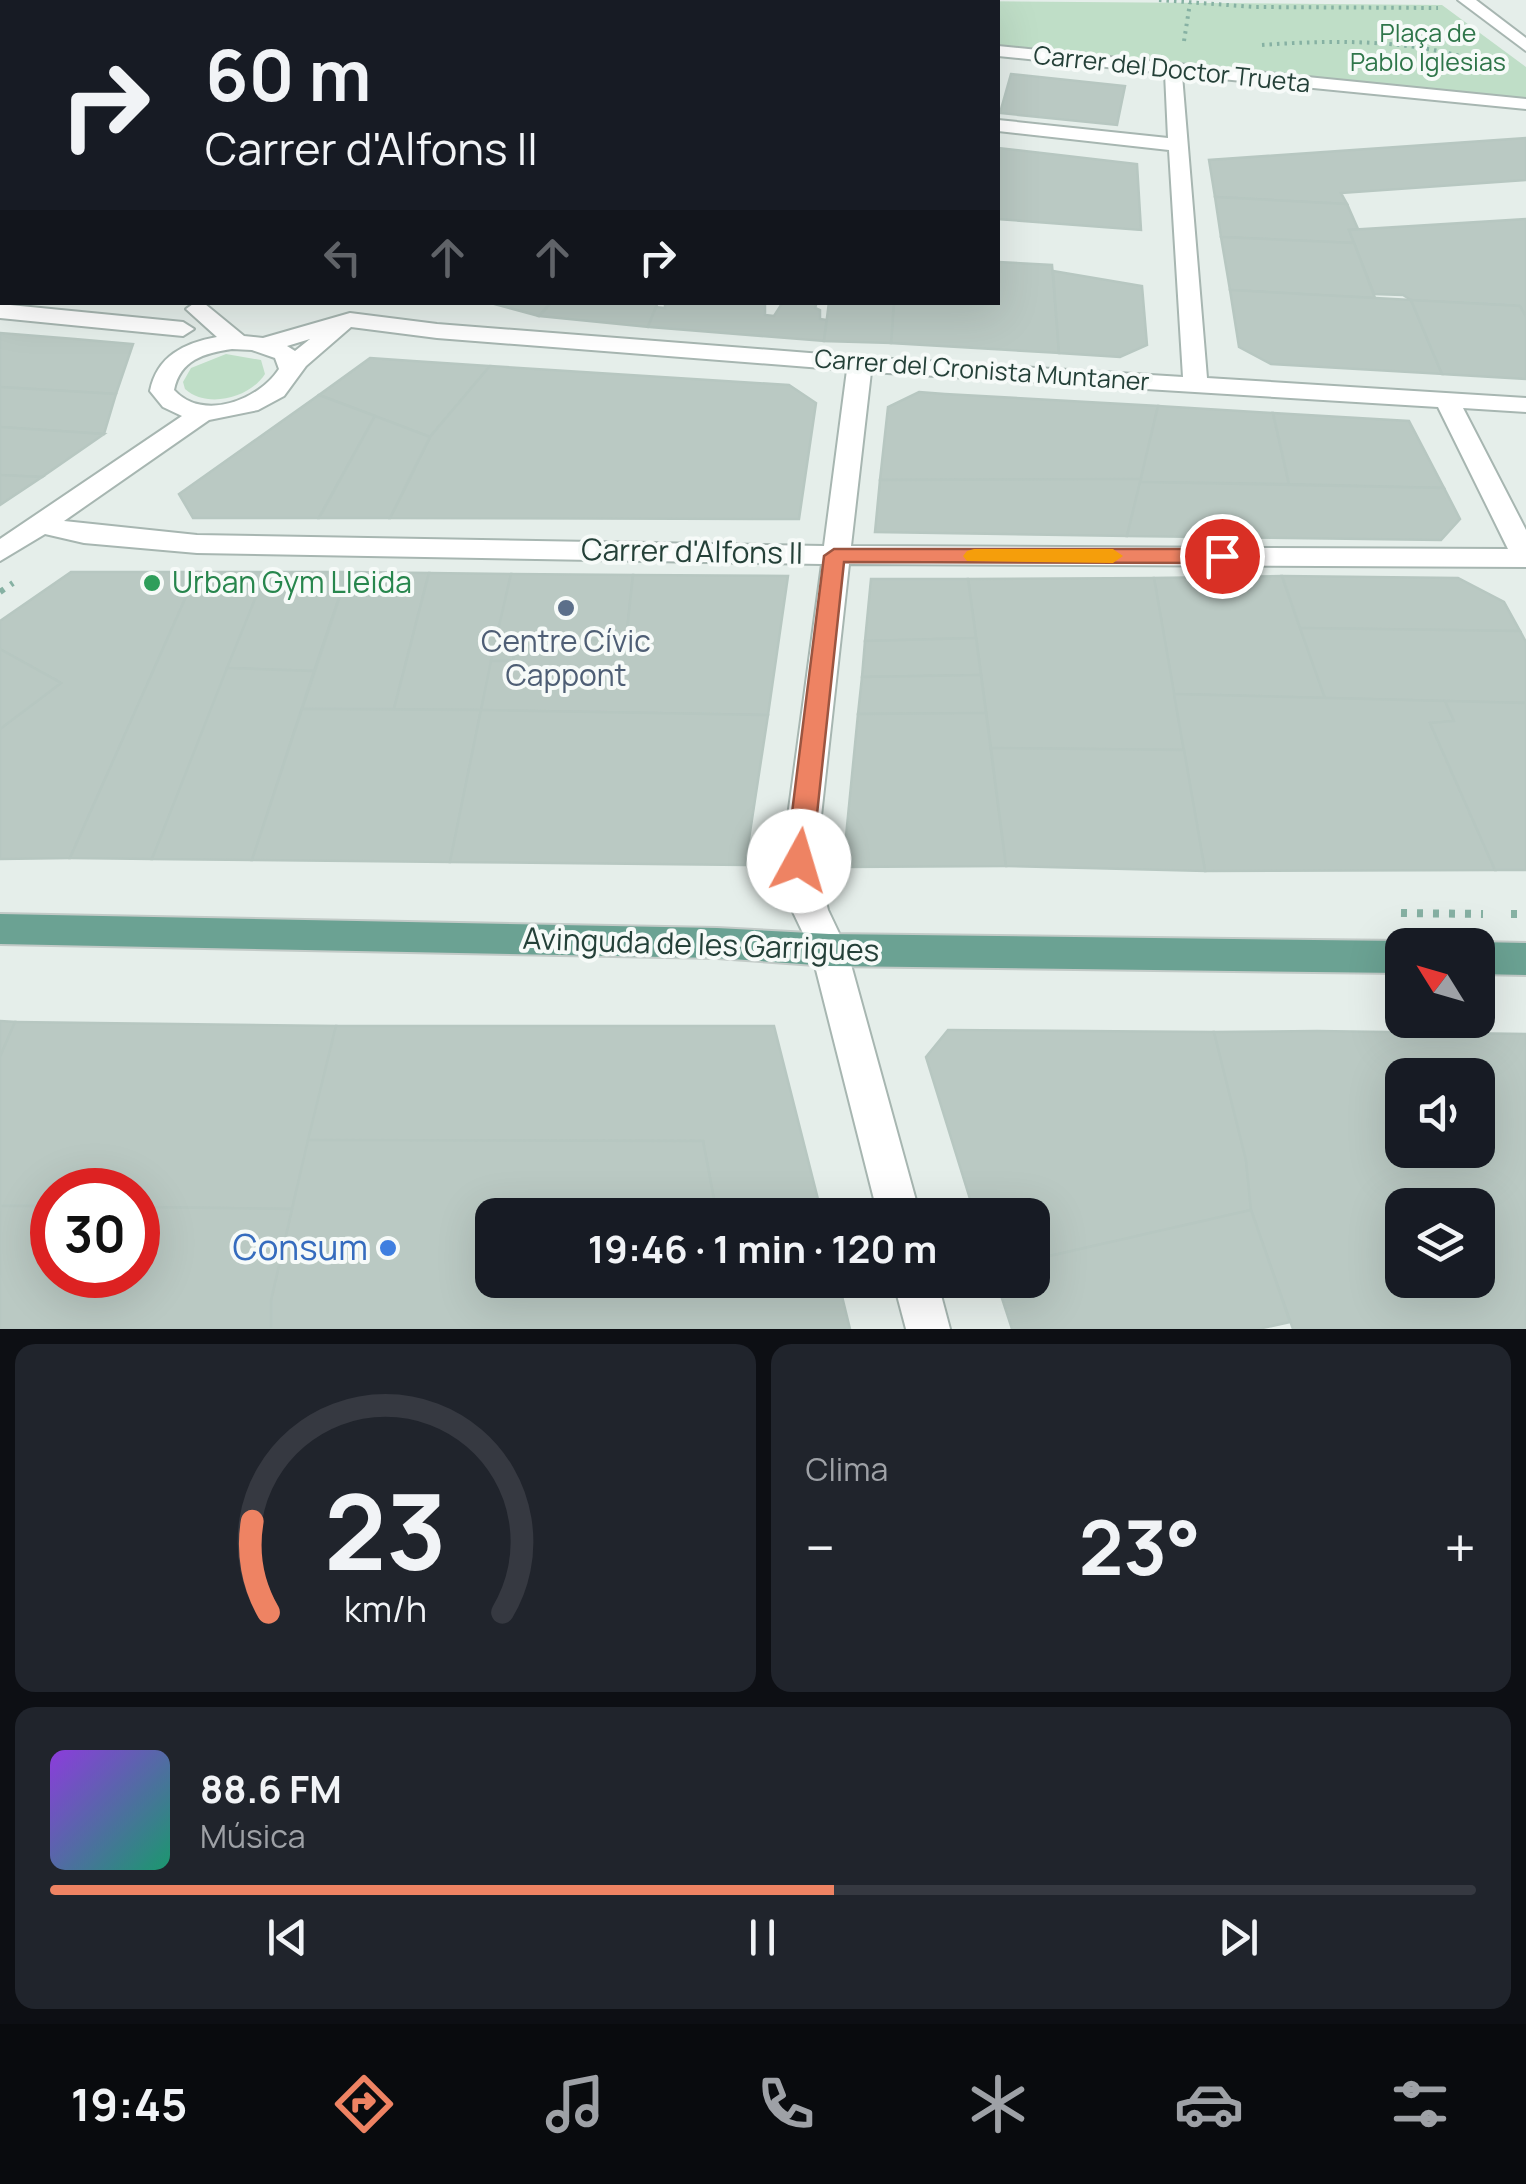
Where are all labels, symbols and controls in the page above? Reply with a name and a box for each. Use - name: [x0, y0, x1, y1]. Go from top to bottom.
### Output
- park label: Plaça de Pablo Iglesias: [1350, 15, 1506, 79]
- text: 60 m: [205, 26, 372, 122]
- street label: Carrer del Doctor Trueta: [1032, 37, 1312, 100]
- icon: right: [40, 40, 170, 170]
- text: Carrer d'Alfons II: [205, 117, 538, 179]
- icon: left: [315, 230, 370, 285]
- icon: ahead: [420, 230, 475, 285]
- icon: ahead: [525, 230, 580, 285]
- icon: right: [630, 230, 685, 285]
- street label: Carrer del Cronista Muntaner: [813, 340, 1151, 399]
- pin: [1180, 514, 1265, 599]
- street label: Carrer d'Alfons II: [581, 528, 803, 573]
- icon: arrive: [1195, 529, 1250, 584]
- place label: Urban Gym Lleida: [172, 561, 412, 602]
- marker: Urban Gym Lleida: [141, 572, 163, 594]
- marker: Centre Cívic Cappont: [555, 597, 577, 619]
- place label: Centre Cívic Cappont: [481, 620, 651, 695]
- position arrow: [747, 809, 851, 913]
- street label: Avinguda de les Garrigues: [522, 917, 880, 970]
- north arrow: [1385, 928, 1495, 1038]
- map controls: [1385, 928, 1495, 1298]
- button: sound: [1385, 1058, 1495, 1168]
- speed limit sign: 30: [30, 1168, 160, 1298]
- button: layers: [1385, 1188, 1495, 1298]
- text: 19:46 · 1 min · 120 m: [588, 1222, 937, 1274]
- place label: Consum: [233, 1223, 368, 1271]
- marker: Consum: [377, 1237, 399, 1259]
- text: Clima: [806, 1447, 888, 1491]
- text: 23: [324, 1459, 446, 1601]
- text: 23°: [1079, 1495, 1201, 1598]
- text: −: [806, 1509, 835, 1585]
- text: +: [1444, 1509, 1476, 1585]
- text: km/h: [344, 1584, 427, 1633]
- text: 88.6 FM: [200, 1762, 342, 1814]
- text: Música: [200, 1814, 306, 1858]
- icon: previous: [260, 1910, 315, 1965]
- icon: pause: [735, 1910, 790, 1965]
- icon: next: [1211, 1910, 1266, 1965]
- icon: directions: [329, 2069, 399, 2139]
- icon: music: [540, 2069, 610, 2139]
- icon: phone: [751, 2069, 821, 2139]
- icon: climate: [963, 2069, 1033, 2139]
- icon: car: [1174, 2069, 1244, 2139]
- icon: filters: [1385, 2069, 1455, 2139]
- text: 19:45: [71, 2073, 187, 2135]

